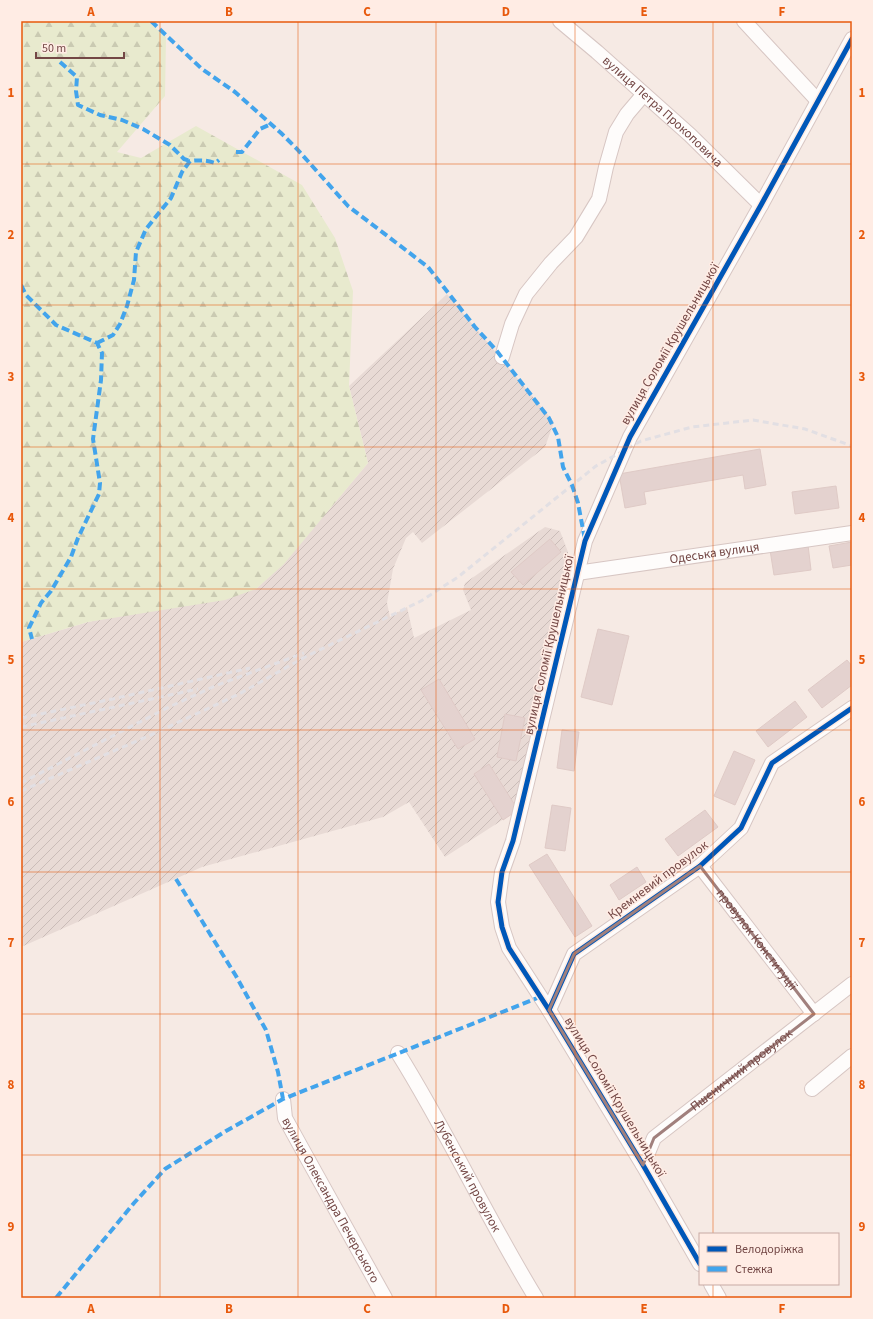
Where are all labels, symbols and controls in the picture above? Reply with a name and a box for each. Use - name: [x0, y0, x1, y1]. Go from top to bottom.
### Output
- text: A: [86, 3, 95, 21]
- text: B: [225, 3, 233, 21]
- text: C: [363, 3, 371, 21]
- text: D: [502, 3, 510, 21]
- text: E: [640, 3, 648, 21]
- text: F: [779, 3, 786, 21]
- scale bar: [36, 34, 124, 60]
- text: 50 m: [42, 40, 66, 57]
- street label: вулиця Петра Прокоповича: [598, 52, 727, 172]
- text: 1: [8, 84, 15, 102]
- text: 1: [859, 84, 866, 102]
- text: 2: [8, 226, 15, 244]
- text: 2: [859, 226, 866, 244]
- street label: вулиця Соломії Крушельницької: [616, 259, 724, 428]
- text: 3: [8, 368, 15, 386]
- text: 3: [859, 368, 866, 386]
- text: 4: [8, 509, 15, 527]
- text: 4: [859, 509, 866, 527]
- street label: Одеська вулиця: [668, 538, 761, 568]
- street label: вулиця Соломії Крушельницької: [520, 553, 579, 737]
- text: 5: [8, 651, 15, 669]
- text: 5: [859, 651, 866, 669]
- text: 6: [8, 793, 15, 811]
- text: 6: [859, 793, 866, 811]
- street label: Кремневий провулок: [604, 836, 712, 924]
- street label: провулок Конституції: [712, 885, 802, 995]
- text: 7: [8, 934, 15, 952]
- text: 7: [859, 934, 866, 952]
- street label: вулиця Соломії Крушельницької: [560, 1013, 671, 1181]
- street label: Пшеничний провулок: [687, 1024, 797, 1115]
- text: 8: [8, 1076, 15, 1094]
- text: 8: [859, 1076, 866, 1094]
- street label: вулиця Олександра Печерського: [277, 1114, 384, 1286]
- street label: Лубенський провулок: [430, 1116, 505, 1236]
- text: 9: [8, 1218, 15, 1236]
- text: 9: [859, 1218, 866, 1236]
- legend: [699, 1233, 839, 1285]
- text: Велодоріжка: [735, 1241, 804, 1258]
- text: Стежка: [735, 1261, 773, 1278]
- text: A: [86, 1300, 95, 1318]
- text: B: [225, 1300, 233, 1318]
- text: C: [363, 1300, 371, 1318]
- text: D: [502, 1300, 510, 1318]
- text: E: [640, 1300, 648, 1318]
- text: F: [779, 1300, 786, 1318]

